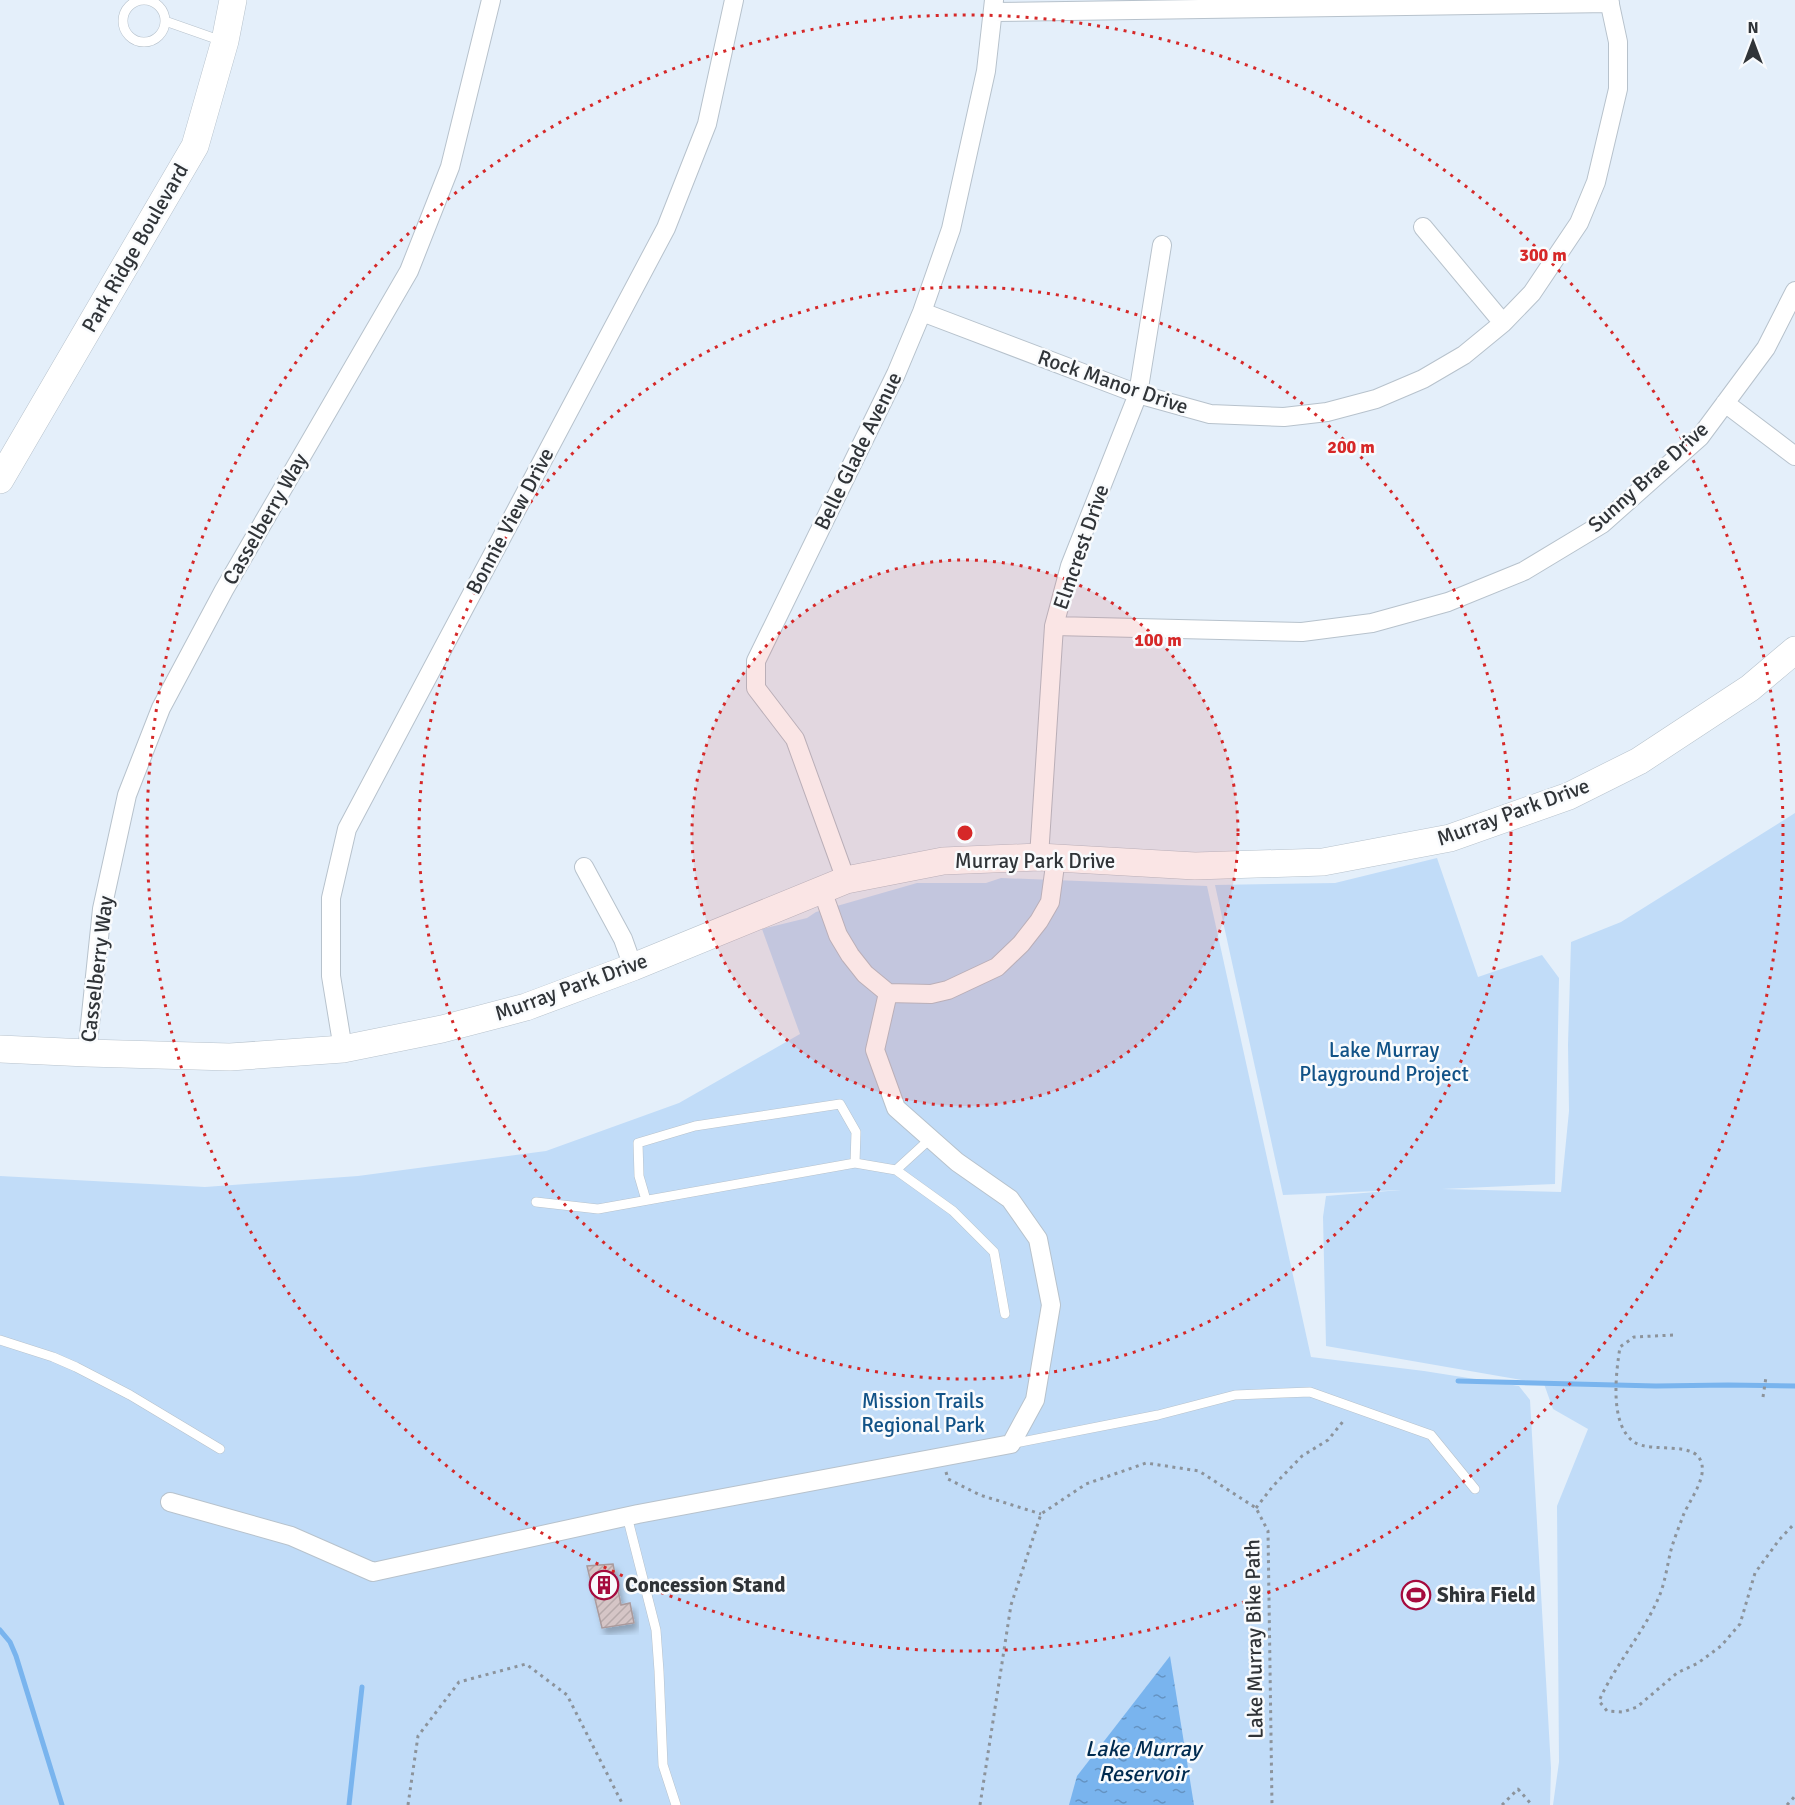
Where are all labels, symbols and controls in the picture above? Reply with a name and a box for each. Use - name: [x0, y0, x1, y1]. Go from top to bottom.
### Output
- north arrow: [1723, 12, 1783, 72]
- text: N: [1747, 18, 1759, 38]
- street label: Park Ridge Boulevard: [76, 159, 194, 337]
- text: 300 m: [1519, 244, 1567, 266]
- street label: Rock Manor Drive: [1034, 344, 1192, 420]
- street label: Belle Glade Avenue: [809, 368, 907, 534]
- street label: Sunny Brae Drive: [1583, 416, 1713, 538]
- text: 200 m: [1327, 436, 1375, 458]
- street label: Bonnie View Drive: [460, 443, 560, 599]
- street label: Casselberry Way: [217, 448, 313, 589]
- street label: Elmcrest Drive: [1047, 481, 1115, 613]
- text: 100 m: [1134, 629, 1182, 651]
- street label: Murray Park Drive: [1433, 772, 1593, 852]
- centre of rings: [955, 823, 975, 843]
- street label: Murray Park Drive: [955, 848, 1115, 874]
- street label: Casselberry Way: [75, 894, 119, 1044]
- street label: Murray Park Drive: [491, 947, 651, 1027]
- park label: Lake Murray Playground Project: [1299, 1037, 1469, 1087]
- park label: Mission Trails Regional Park: [861, 1388, 985, 1438]
- street label: Lake Murray Bike Path: [1239, 1539, 1269, 1739]
- building icon: Concession Stand: [588, 1569, 620, 1601]
- place label: Concession Stand: [625, 1572, 786, 1598]
- sports icon: Shira Field: [1400, 1579, 1432, 1611]
- place label: Shira Field: [1437, 1582, 1536, 1608]
- water label: Lake Murray Reservoir: [1085, 1735, 1204, 1787]

